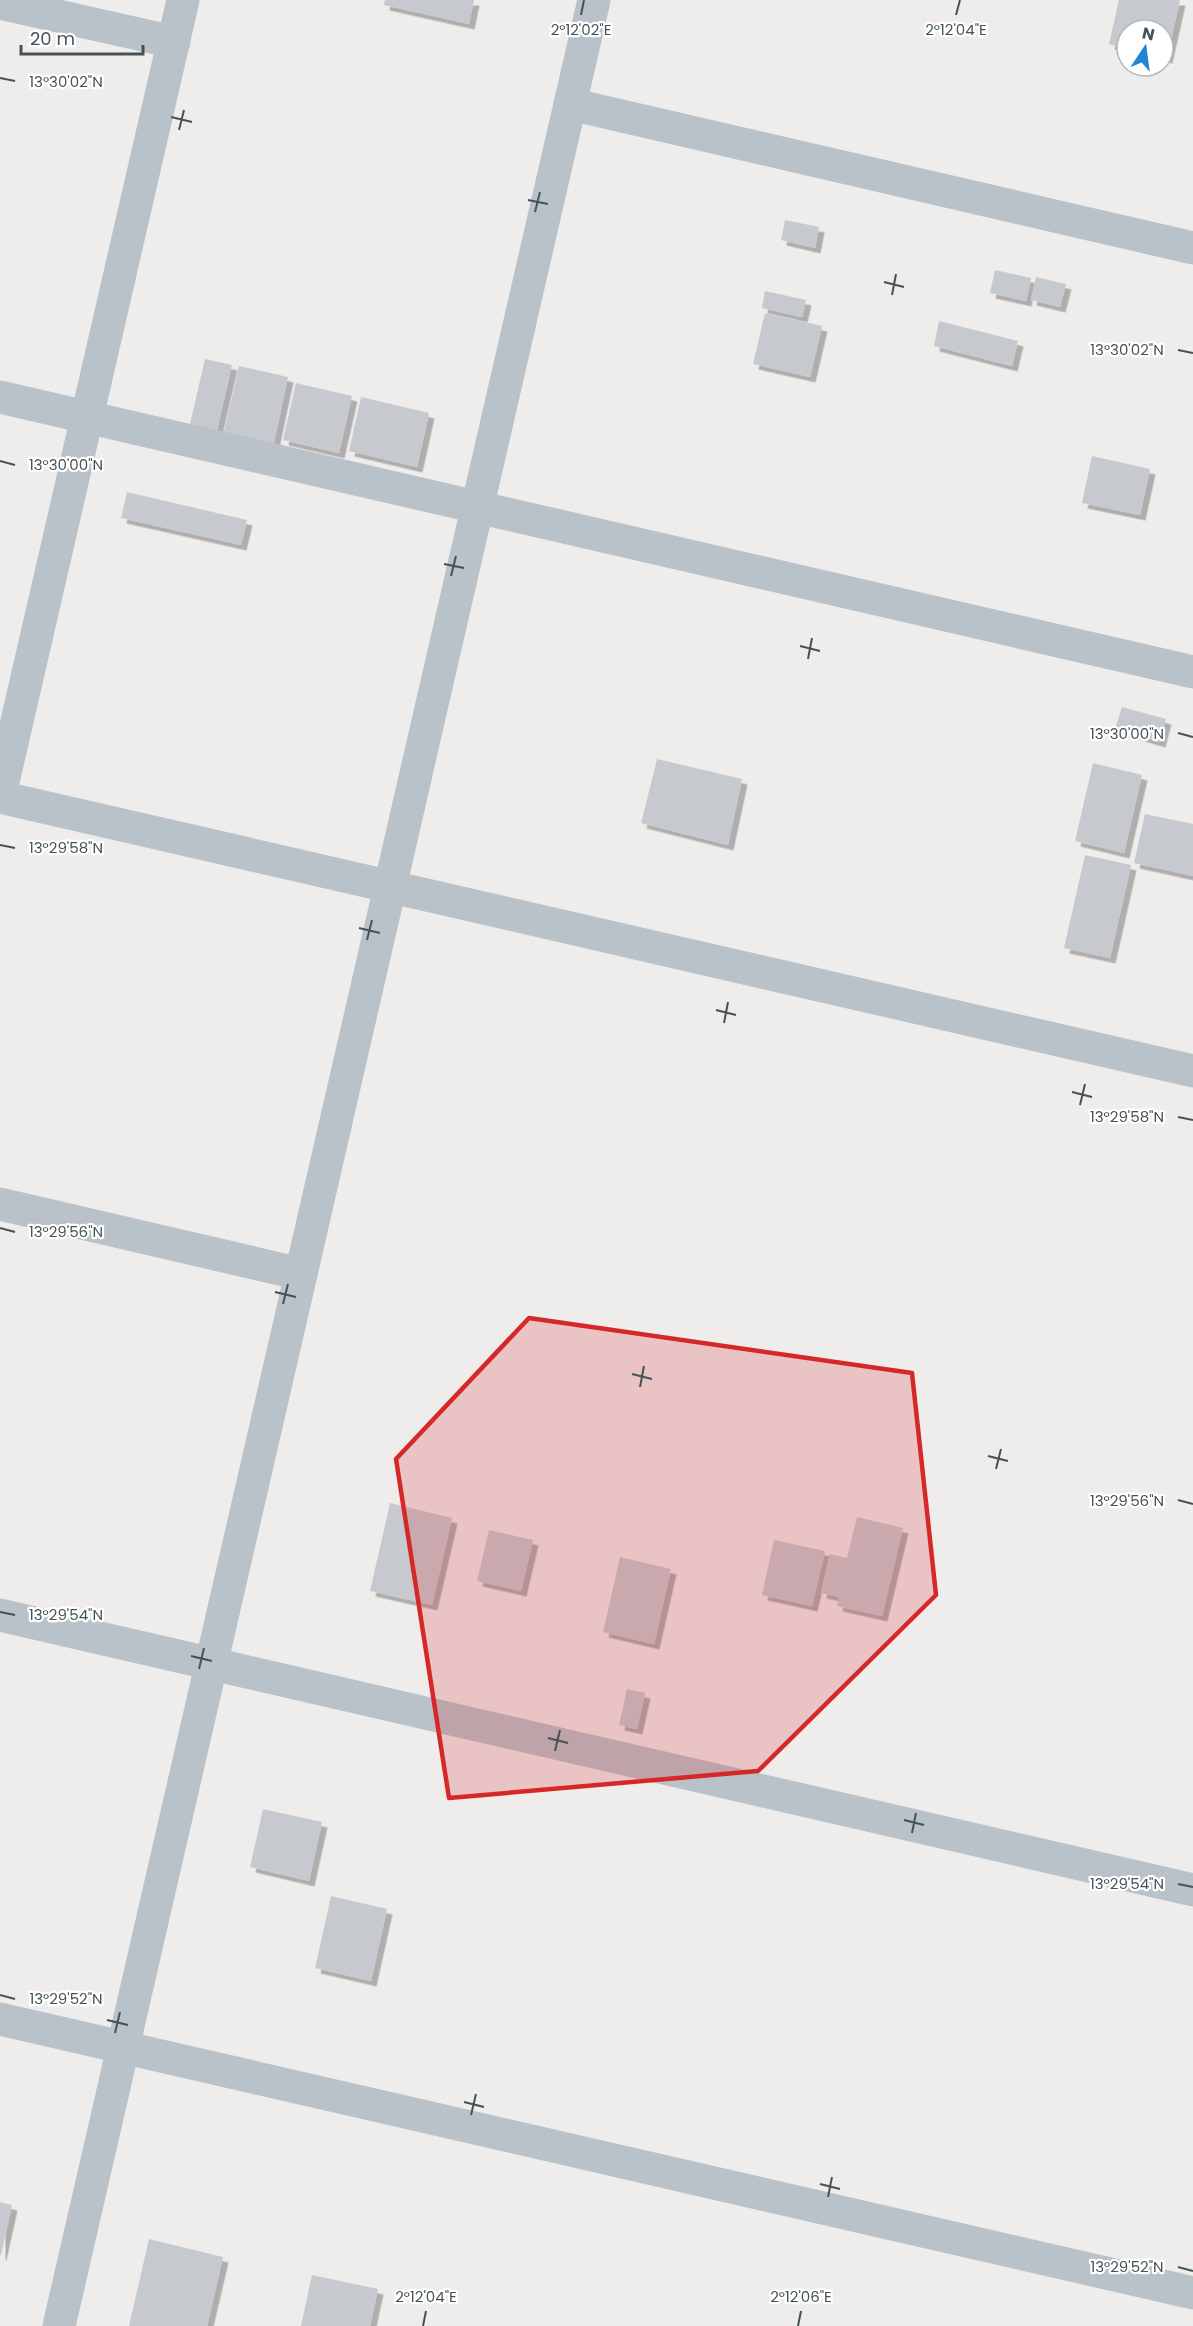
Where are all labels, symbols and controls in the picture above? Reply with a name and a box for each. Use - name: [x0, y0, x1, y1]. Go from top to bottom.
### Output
- scale bar: [21, 18, 142, 56]
- north arrow: [1115, 18, 1175, 78]
- text: 2°12'02"E: [551, 19, 611, 40]
- text: 2°12'04"E: [925, 19, 987, 40]
- text: N: [1140, 21, 1157, 46]
- text: 20 m: [30, 26, 75, 51]
- text: 13°30'02"N: [29, 71, 103, 92]
- text: 13°30'02"N: [1090, 339, 1164, 360]
- text: 13°30'00"N: [29, 454, 103, 475]
- text: 13°30'00"N: [1090, 723, 1164, 744]
- text: 13°29'58"N: [29, 837, 103, 858]
- text: 13°29'58"N: [1090, 1106, 1164, 1127]
- text: 13°29'56"N: [29, 1221, 103, 1242]
- text: 13°29'56"N: [1090, 1490, 1164, 1511]
- text: 13°29'54"N: [29, 1604, 103, 1625]
- text: 13°29'54"N: [1090, 1873, 1164, 1894]
- text: 13°29'52"N: [29, 1988, 103, 2009]
- text: 13°29'52"N: [1090, 2256, 1164, 2277]
- text: 2°12'04"E: [395, 2286, 457, 2307]
- text: 2°12'06"E: [770, 2286, 832, 2307]

